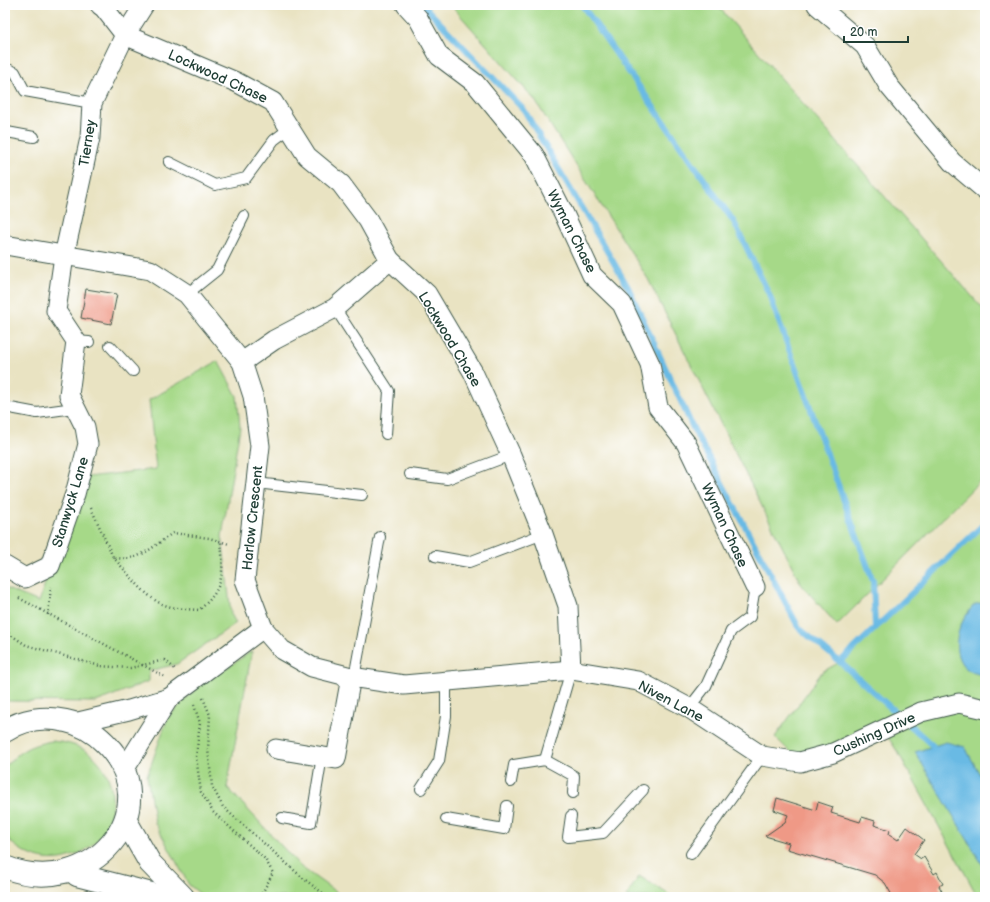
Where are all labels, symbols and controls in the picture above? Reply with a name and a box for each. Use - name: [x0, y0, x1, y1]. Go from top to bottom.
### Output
- scale bar: [844, 18, 908, 44]
- text: 20 m: [850, 25, 877, 40]
- street label: Lockwood Chase: [165, 46, 270, 107]
- street label: Tierney: [75, 118, 100, 168]
- street label: Wyman Chase: [543, 187, 600, 276]
- street label: Lockwood Chase: [415, 289, 485, 390]
- street label: Stanwyck Lane: [49, 455, 92, 549]
- street label: Harlow Crescent: [239, 464, 267, 571]
- street label: Wyman Chase: [698, 480, 751, 570]
- street label: Niven Lane: [635, 677, 706, 726]
- street label: Cushing Drive: [830, 709, 918, 760]

